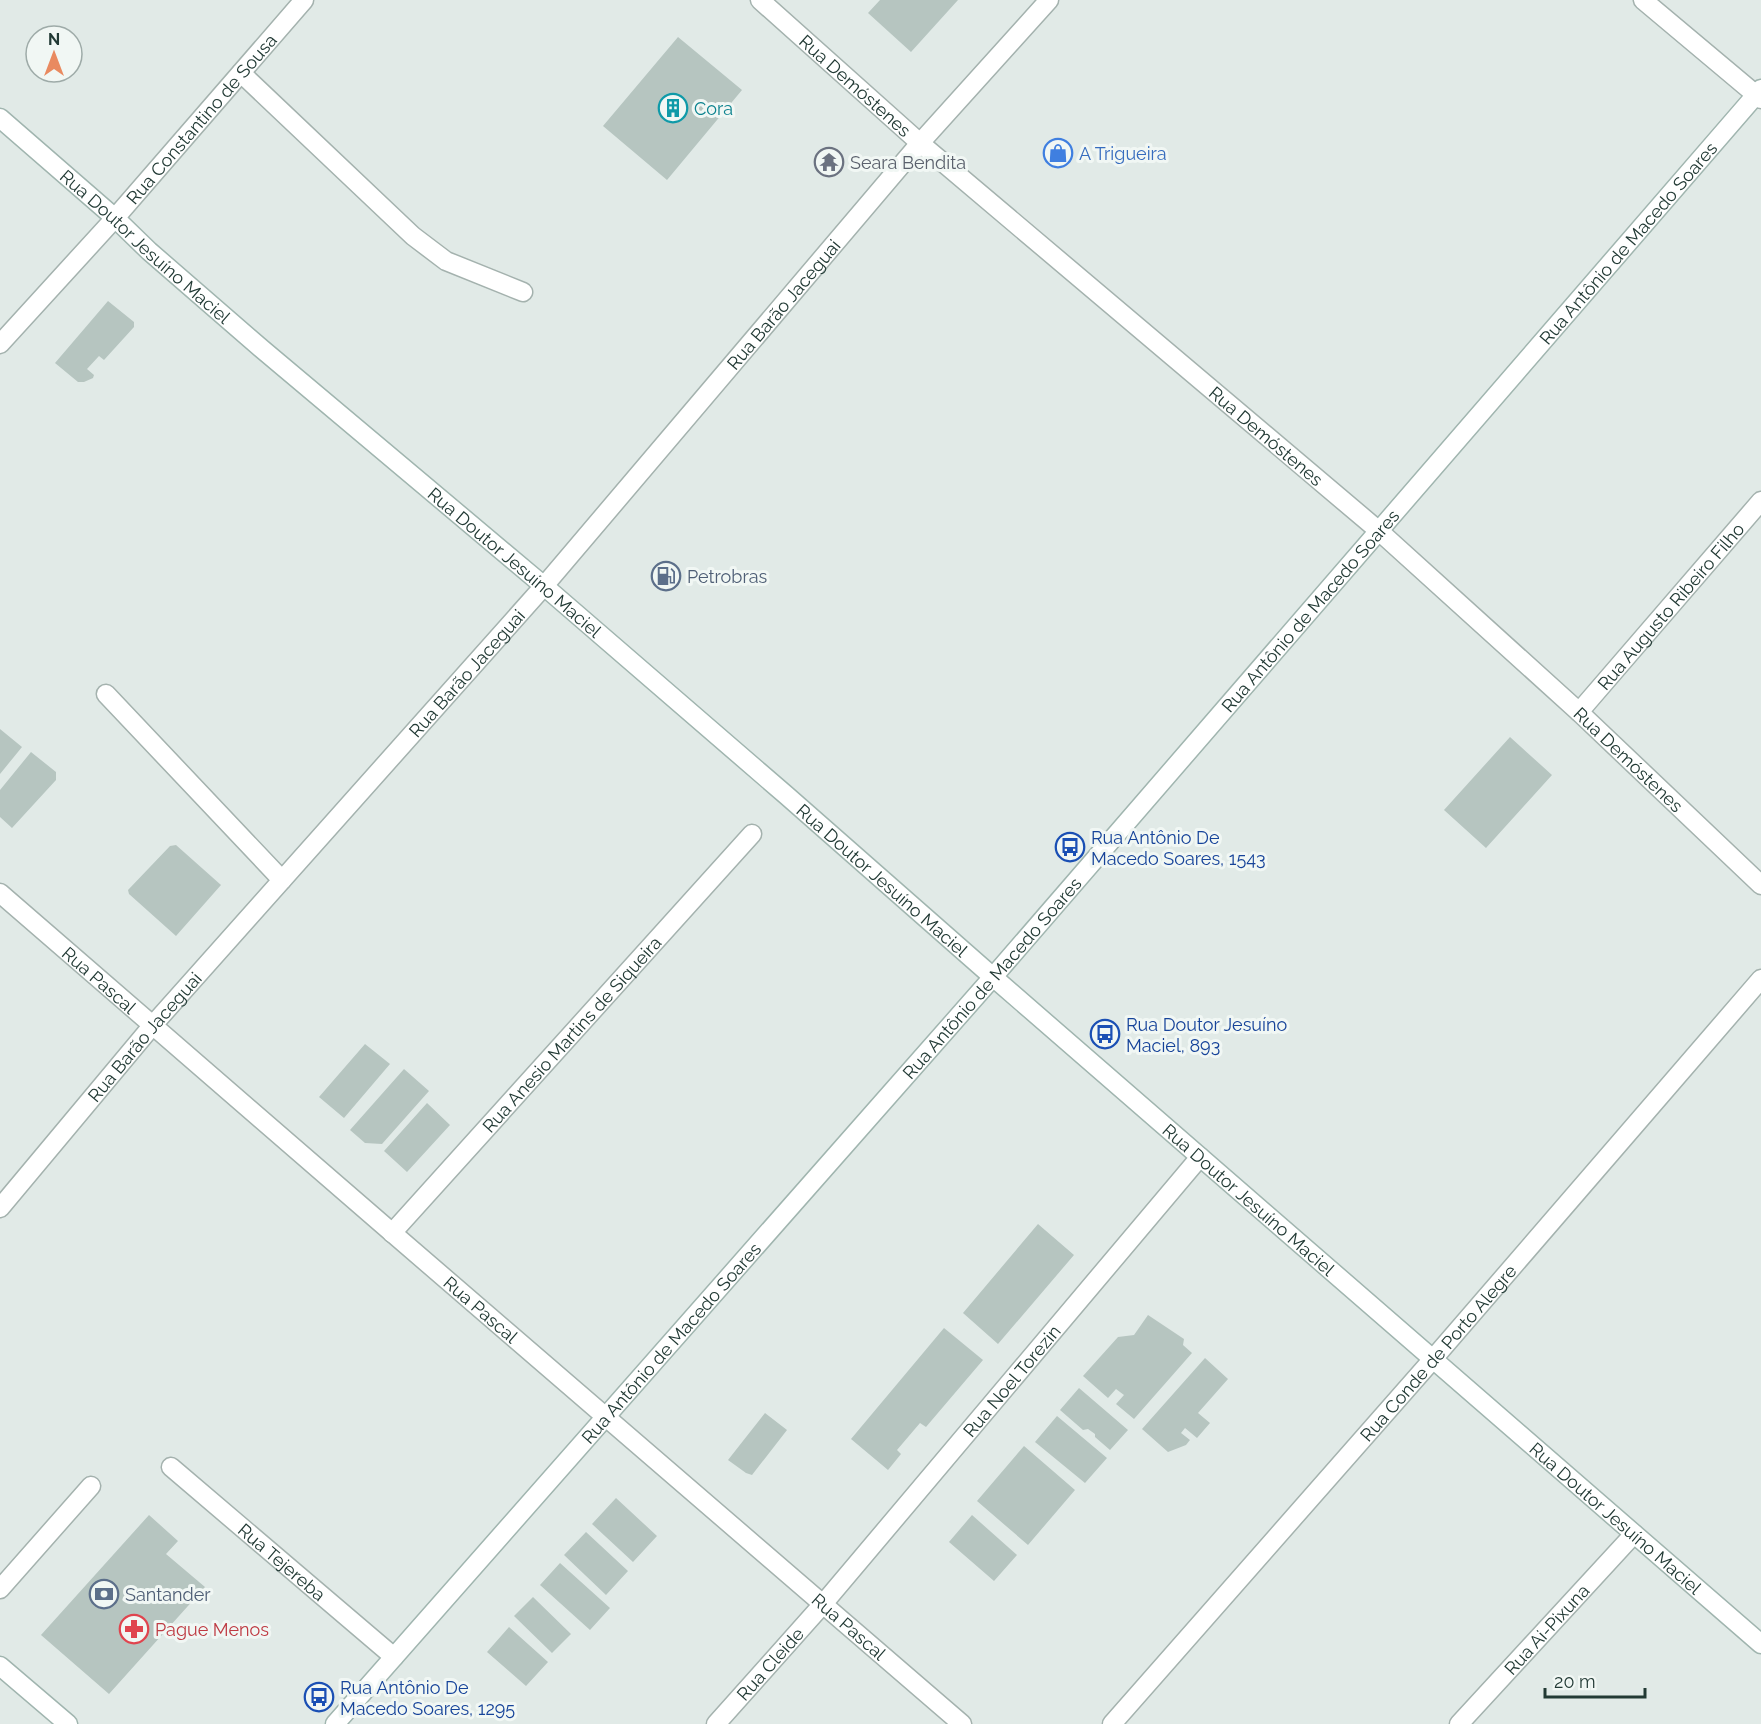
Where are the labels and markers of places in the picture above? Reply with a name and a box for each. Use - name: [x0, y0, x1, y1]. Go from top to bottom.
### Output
- building icon: Cora: [657, 92, 689, 124]
- place label: Cora: [694, 98, 733, 119]
- shop icon: A Trigueira: [1042, 137, 1074, 169]
- place label: A Trigueira: [1079, 143, 1167, 164]
- temple icon: Seara Bendita: [813, 146, 845, 178]
- place label: Seara Bendita: [850, 152, 966, 173]
- fuel station icon: Petrobras: [650, 560, 682, 592]
- place label: Petrobras: [687, 566, 767, 587]
- place label: Rua Antônio De Macedo Soares, 1543: [1091, 827, 1266, 869]
- bus stop icon: Rua Antônio De Macedo Soares, 1543: [1054, 831, 1086, 863]
- place label: Rua Doutor Jesuíno Maciel, 893: [1126, 1014, 1287, 1056]
- bus stop icon: Rua Doutor Jesuíno Maciel, 893: [1089, 1018, 1121, 1050]
- bank icon: Santander: [88, 1578, 120, 1610]
- place label: Santander: [125, 1584, 211, 1605]
- pharmacy icon: Pague Menos: [118, 1613, 150, 1645]
- place label: Pague Menos: [155, 1619, 269, 1640]
- place label: Rua Antônio De Macedo Soares, 1295: [340, 1677, 515, 1719]
- bus stop icon: Rua Antônio De Macedo Soares, 1295: [303, 1681, 335, 1713]

